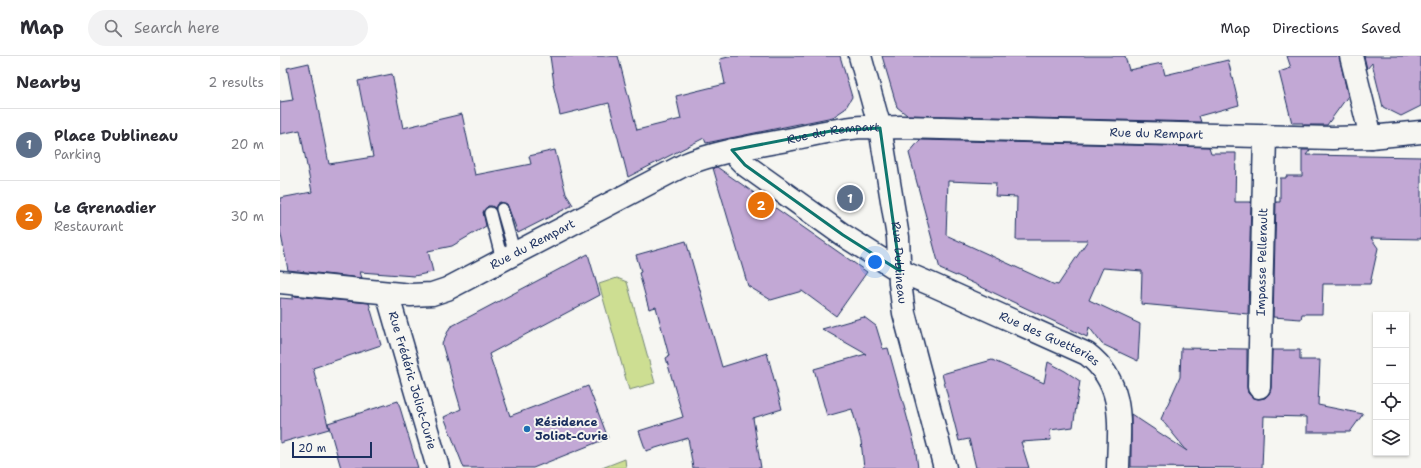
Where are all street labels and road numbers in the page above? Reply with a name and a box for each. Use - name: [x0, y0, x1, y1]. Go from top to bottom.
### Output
- street label: Rue du Rempart: [785, 119, 880, 148]
- street label: Rue du Rempart: [1109, 124, 1204, 143]
- street label: Impasse Pellerault: [1253, 208, 1271, 316]
- street label: Rue du Rempart: [487, 215, 578, 273]
- street label: Rue Dublineau: [888, 220, 911, 305]
- street label: Rue des Guetteries: [997, 308, 1104, 370]
- street label: Rue Frédéric Joliot-Curie: [385, 309, 440, 452]

